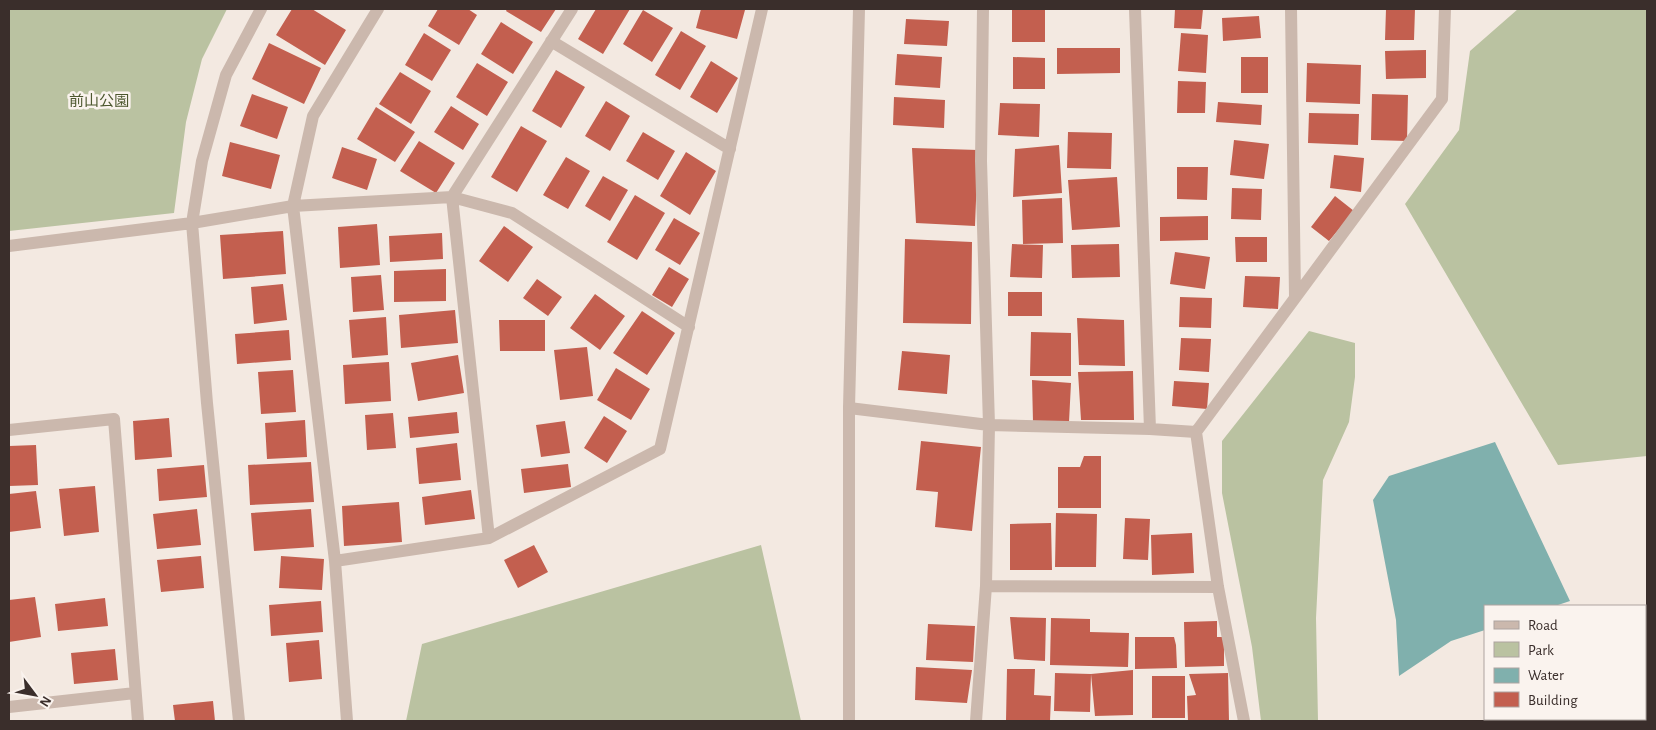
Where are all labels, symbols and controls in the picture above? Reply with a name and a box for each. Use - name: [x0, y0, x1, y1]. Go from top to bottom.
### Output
- park label: 前山公園: [69, 93, 129, 109]
- legend: [1484, 605, 1646, 720]
- text: Road: [1528, 618, 1558, 633]
- text: Park: [1528, 643, 1554, 658]
- text: Water: [1528, 668, 1564, 683]
- north arrow: [10, 670, 60, 720]
- text: Building: [1528, 693, 1578, 708]
- text: N: [37, 694, 54, 709]

